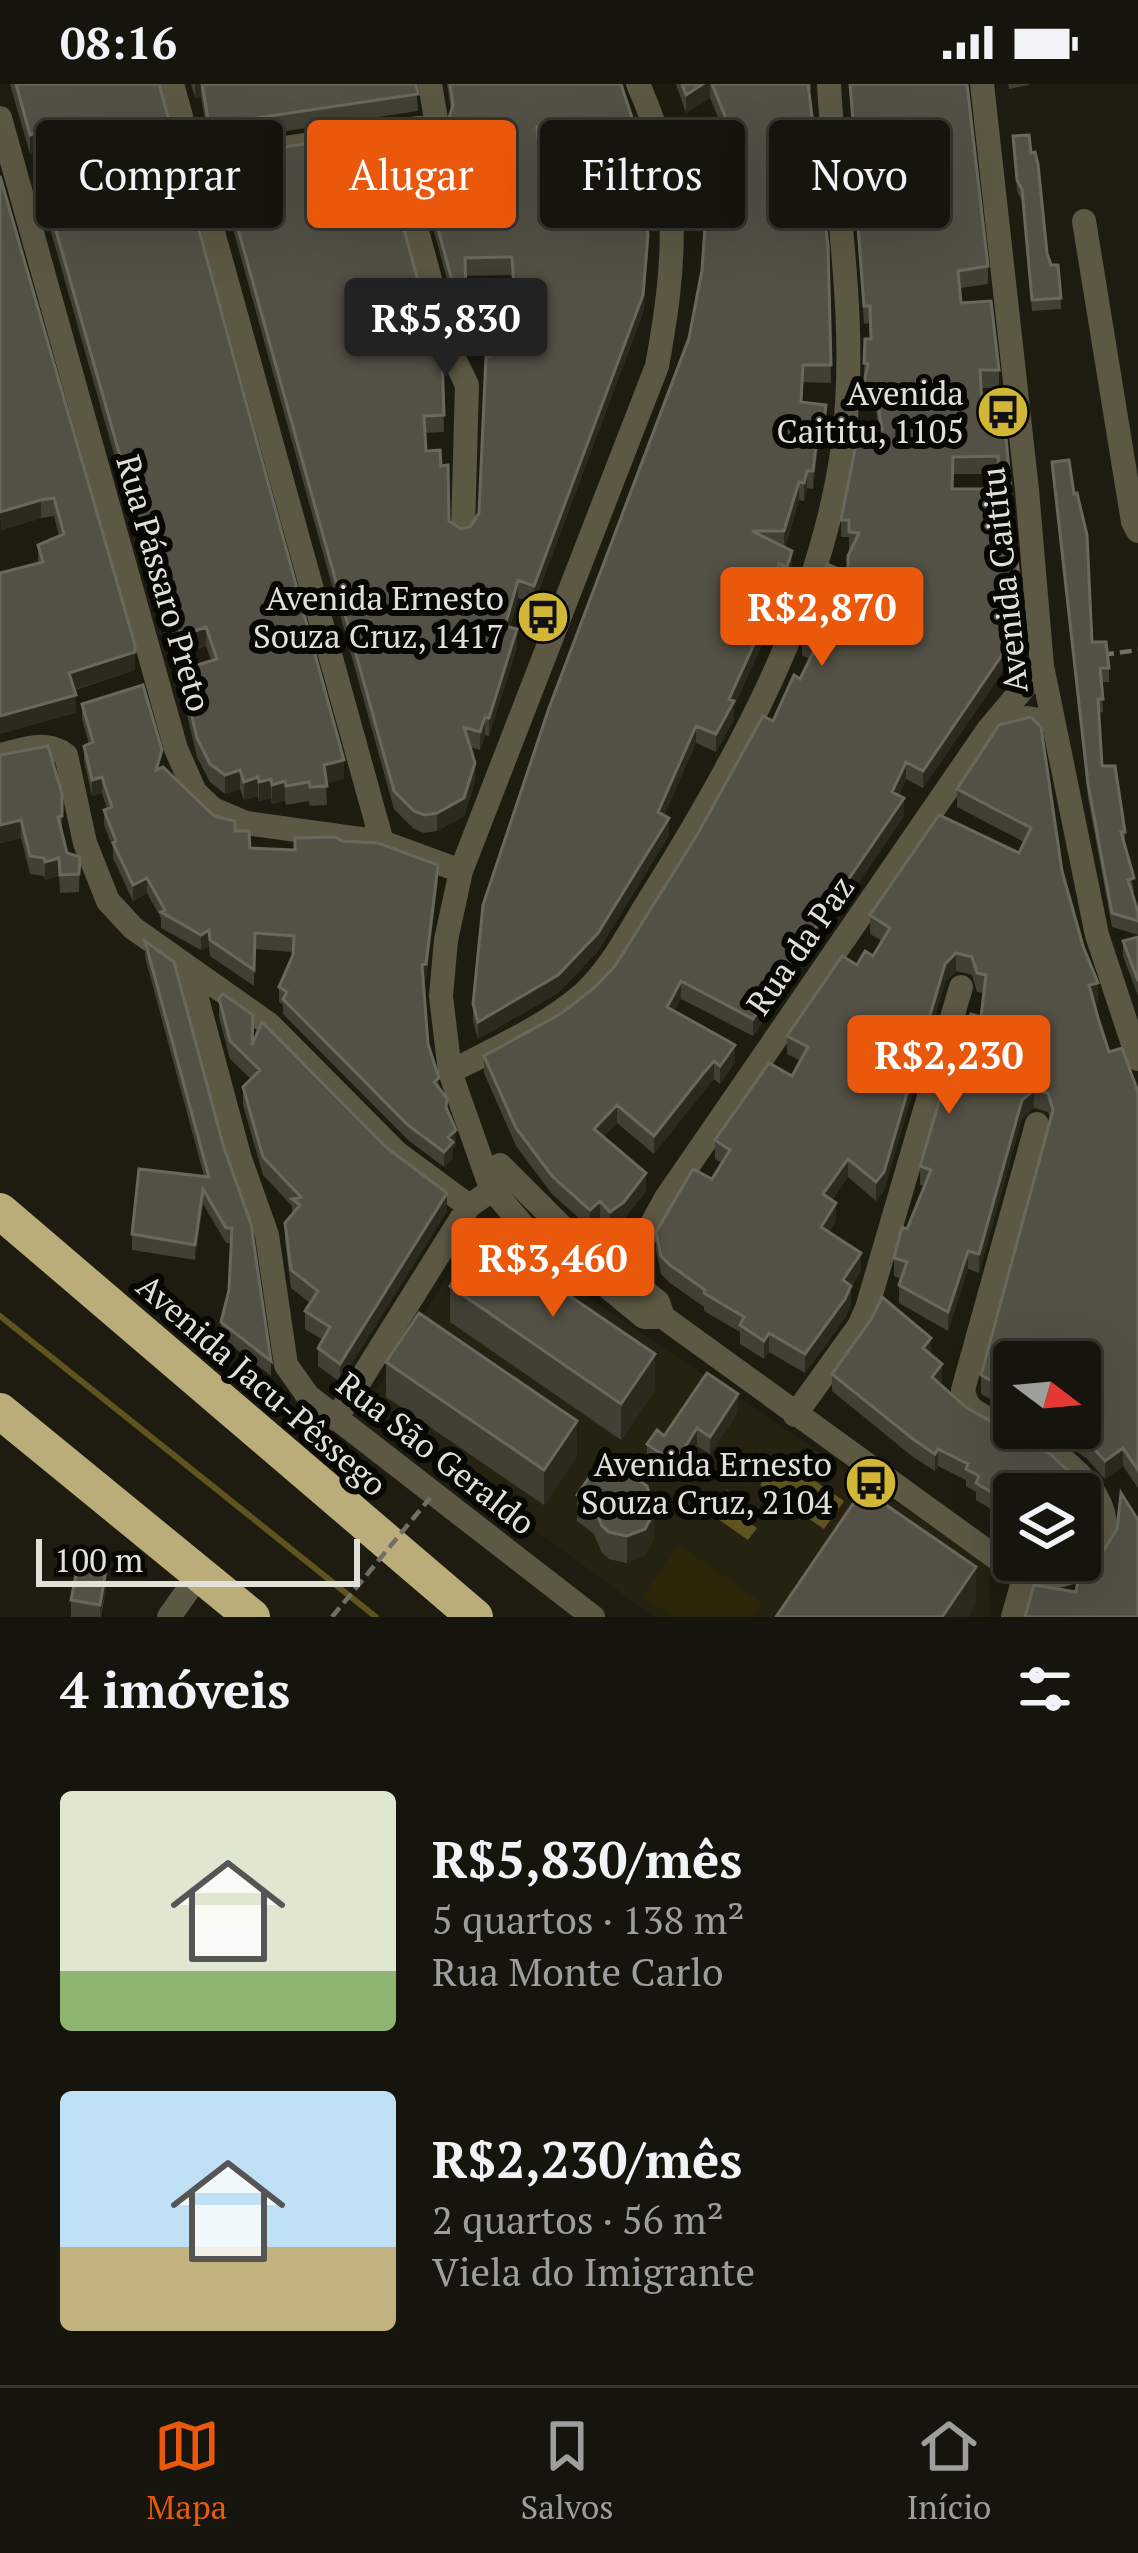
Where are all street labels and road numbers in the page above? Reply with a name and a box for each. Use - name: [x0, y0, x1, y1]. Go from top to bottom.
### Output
- street label: Rua Pássaro Preto: [107, 450, 222, 716]
- street label: Avenida Caititu: [970, 465, 1037, 695]
- street label: Rua da Paz: [736, 867, 863, 1023]
- street label: Avenida Jacu-Pêssego: [128, 1264, 396, 1505]
- street label: Rua São Geraldo: [328, 1362, 544, 1544]

